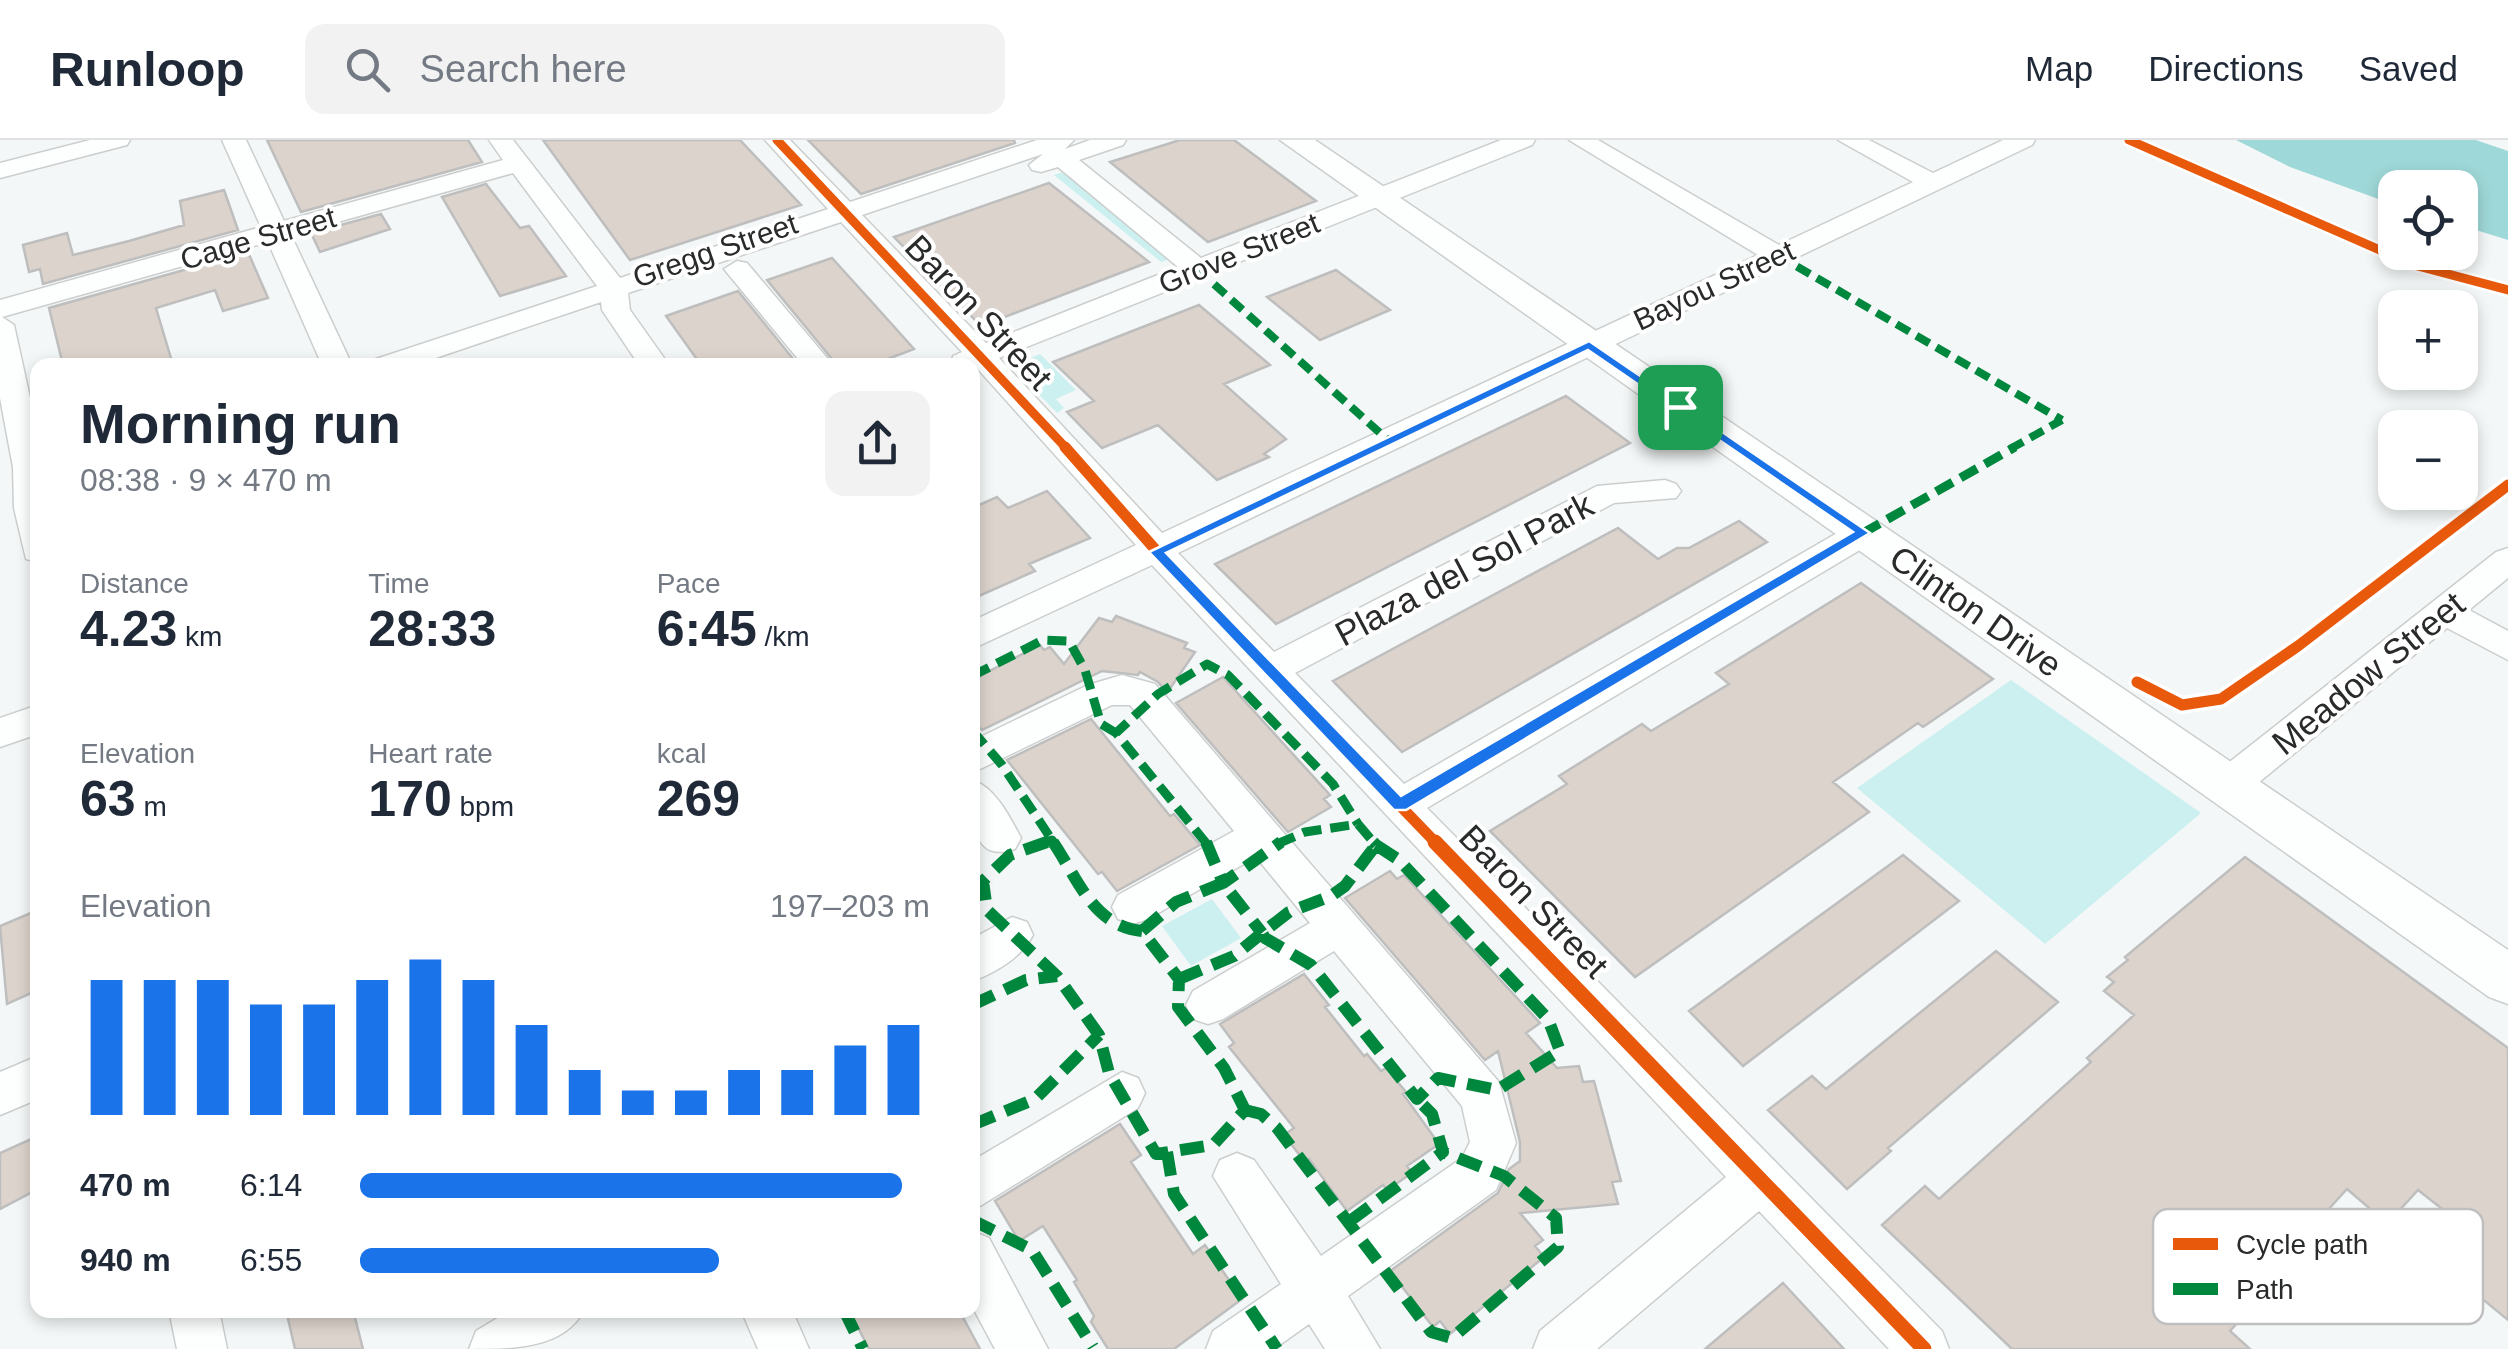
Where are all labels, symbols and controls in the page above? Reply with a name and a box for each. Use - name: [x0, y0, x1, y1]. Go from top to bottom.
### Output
- search box: [305, 24, 1005, 114]
- icon: search: [340, 42, 395, 97]
- text: Runloop: [50, 43, 245, 96]
- text: Search here: [420, 48, 627, 90]
- text: Map: [2025, 49, 2093, 88]
- text: Directions: [2148, 49, 2304, 88]
- text: Saved: [2359, 49, 2458, 88]
- map controls: [2378, 170, 2478, 510]
- button: locate: [2378, 170, 2478, 270]
- street label: Cage Street: [177, 200, 340, 276]
- street label: Gregg Street: [628, 206, 802, 294]
- street label: Grove Street: [1154, 206, 1325, 300]
- street label: Baron Street: [898, 227, 1060, 397]
- street label: Bayou Street: [1628, 233, 1800, 337]
- button: +: [2378, 290, 2478, 390]
- pin: [1638, 365, 1723, 450]
- icon: arrive: [1653, 380, 1708, 435]
- button: share: [825, 391, 930, 496]
- text: Morning run: [80, 393, 401, 455]
- button: −: [2378, 410, 2478, 510]
- text: 08:38 · 9 × 470 m: [80, 462, 332, 498]
- street label: Plaza del Sol Park: [1329, 484, 1600, 653]
- street label: Clinton Drive: [1883, 538, 2069, 684]
- text: Distance: [80, 568, 189, 599]
- text: Time: [368, 568, 430, 599]
- text: Pace: [657, 568, 720, 599]
- street label: Meadow Street: [2264, 584, 2472, 762]
- text: 4.23: [80, 601, 177, 657]
- text: 28:33: [368, 601, 496, 657]
- text: 6:45: [657, 601, 757, 657]
- text: km: [177, 621, 222, 652]
- text: /km: [757, 621, 810, 652]
- text: Elevation: [80, 738, 195, 769]
- text: Heart rate: [368, 738, 493, 769]
- text: kcal: [657, 738, 706, 769]
- text: 63: [80, 771, 136, 827]
- text: 170: [368, 771, 452, 827]
- text: 269: [657, 771, 740, 827]
- text: m: [136, 791, 167, 822]
- text: bpm: [452, 791, 514, 822]
- street label: Baron Street: [1452, 817, 1616, 985]
- text: Elevation: [80, 888, 212, 924]
- text: 197–203 m: [770, 888, 930, 924]
- text: 470 m: [80, 1167, 171, 1203]
- text: 6:14: [240, 1167, 302, 1203]
- legend: [2153, 1209, 2483, 1324]
- text: Cycle path: [2236, 1229, 2368, 1260]
- text: 940 m: [80, 1242, 171, 1278]
- text: 6:55: [240, 1242, 302, 1278]
- text: Path: [2236, 1274, 2294, 1305]

